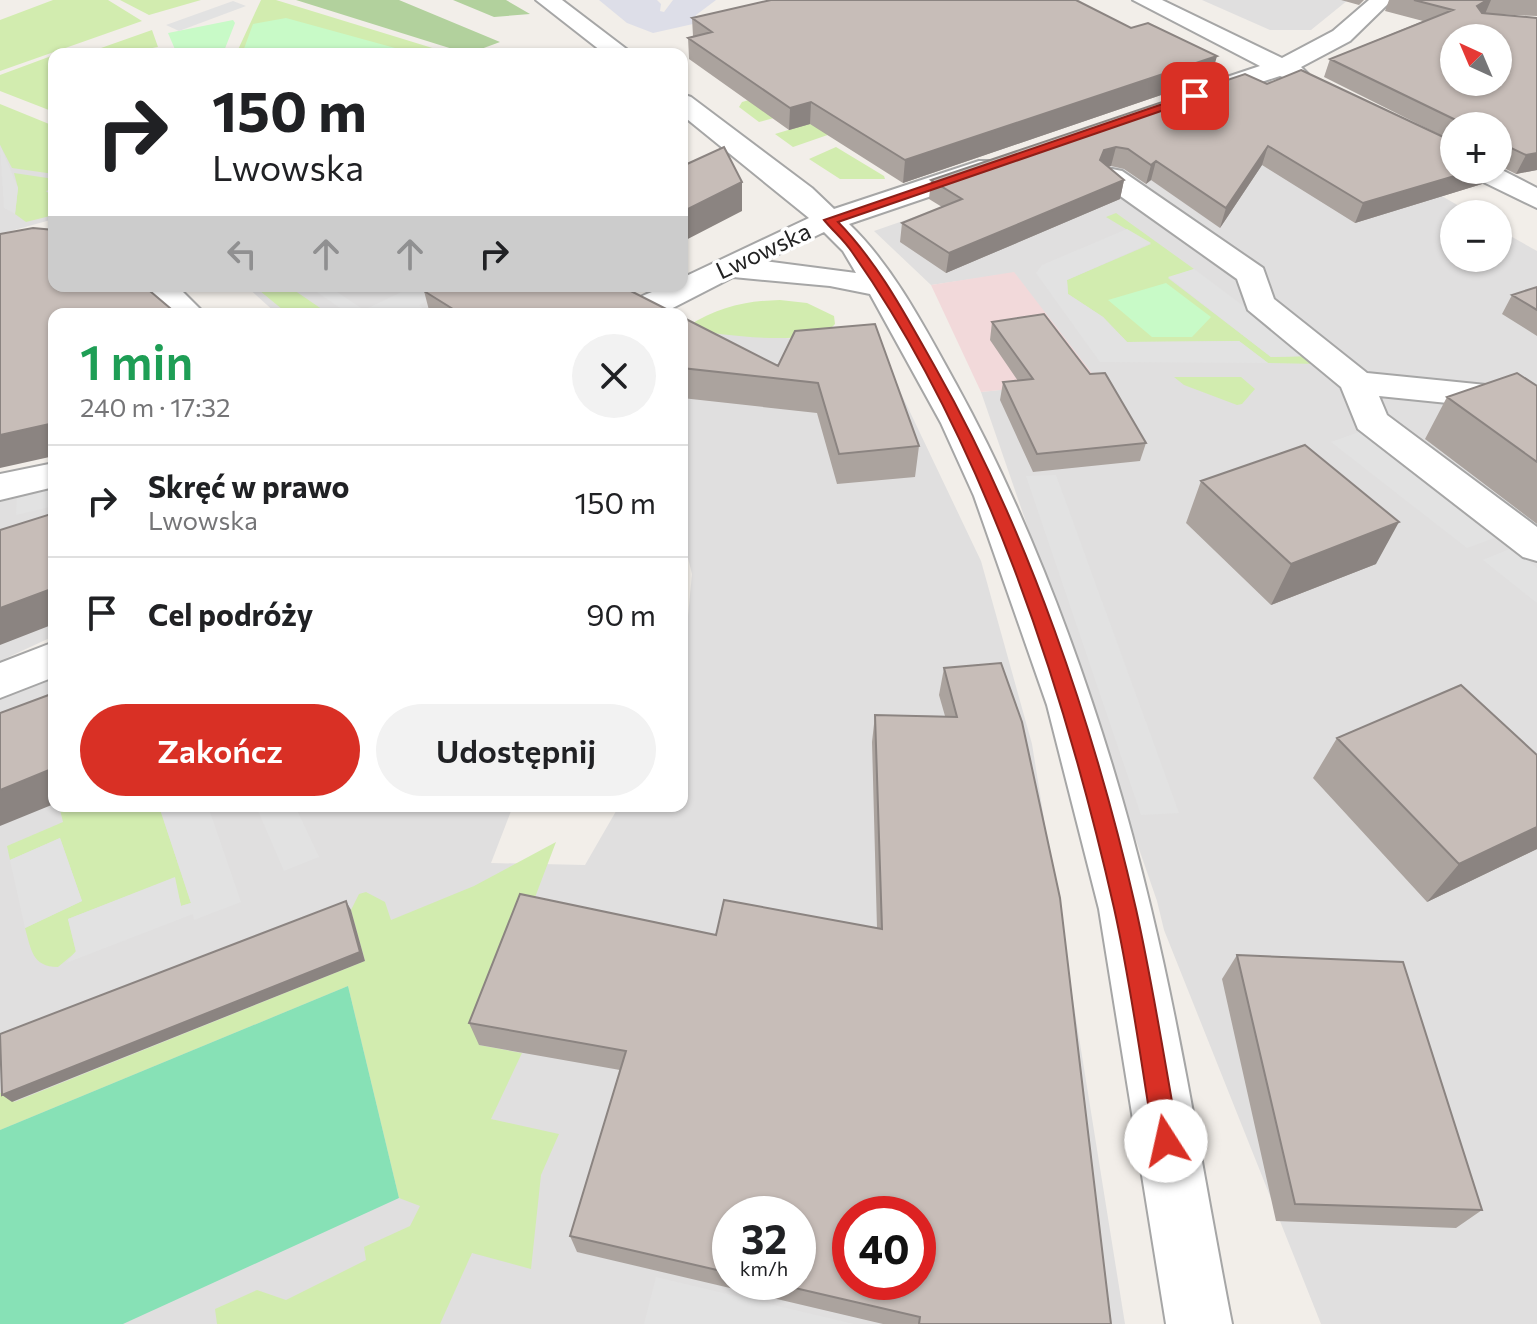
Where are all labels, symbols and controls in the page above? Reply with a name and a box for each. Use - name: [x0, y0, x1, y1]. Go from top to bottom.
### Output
- north arrow: [1440, 24, 1512, 96]
- map controls: [1440, 24, 1512, 272]
- pin: [1161, 62, 1229, 130]
- icon: arrive: [1173, 74, 1217, 118]
- text: 150 m: [212, 75, 367, 144]
- icon: right: [80, 80, 184, 184]
- button: +: [1440, 112, 1512, 184]
- text: Lwowska: [212, 144, 364, 188]
- button: −: [1440, 200, 1512, 272]
- street label: Lwowska: [711, 215, 815, 285]
- icon: left: [220, 232, 264, 276]
- icon: ahead: [304, 232, 348, 276]
- icon: ahead: [388, 232, 432, 276]
- icon: right: [472, 232, 516, 276]
- text: 1 min: [80, 331, 193, 390]
- button: close: [572, 334, 656, 418]
- text: 240 m · 17:32: [80, 391, 230, 422]
- text: Skręć w prawo: [148, 467, 349, 504]
- icon: right: [80, 479, 124, 523]
- text: 150 m: [574, 483, 656, 520]
- text: Lwowska: [148, 504, 258, 535]
- icon: arrive: [80, 591, 124, 635]
- text: Cel podróży: [148, 595, 313, 632]
- text: 90 m: [586, 595, 656, 632]
- button: Zakończ: [80, 704, 360, 796]
- button: Udostępnij: [376, 704, 656, 796]
- position arrow: [1124, 1099, 1208, 1183]
- speed limit sign: 40: [832, 1196, 936, 1300]
- text: 32: [741, 1213, 787, 1262]
- text: km/h: [740, 1256, 788, 1280]

